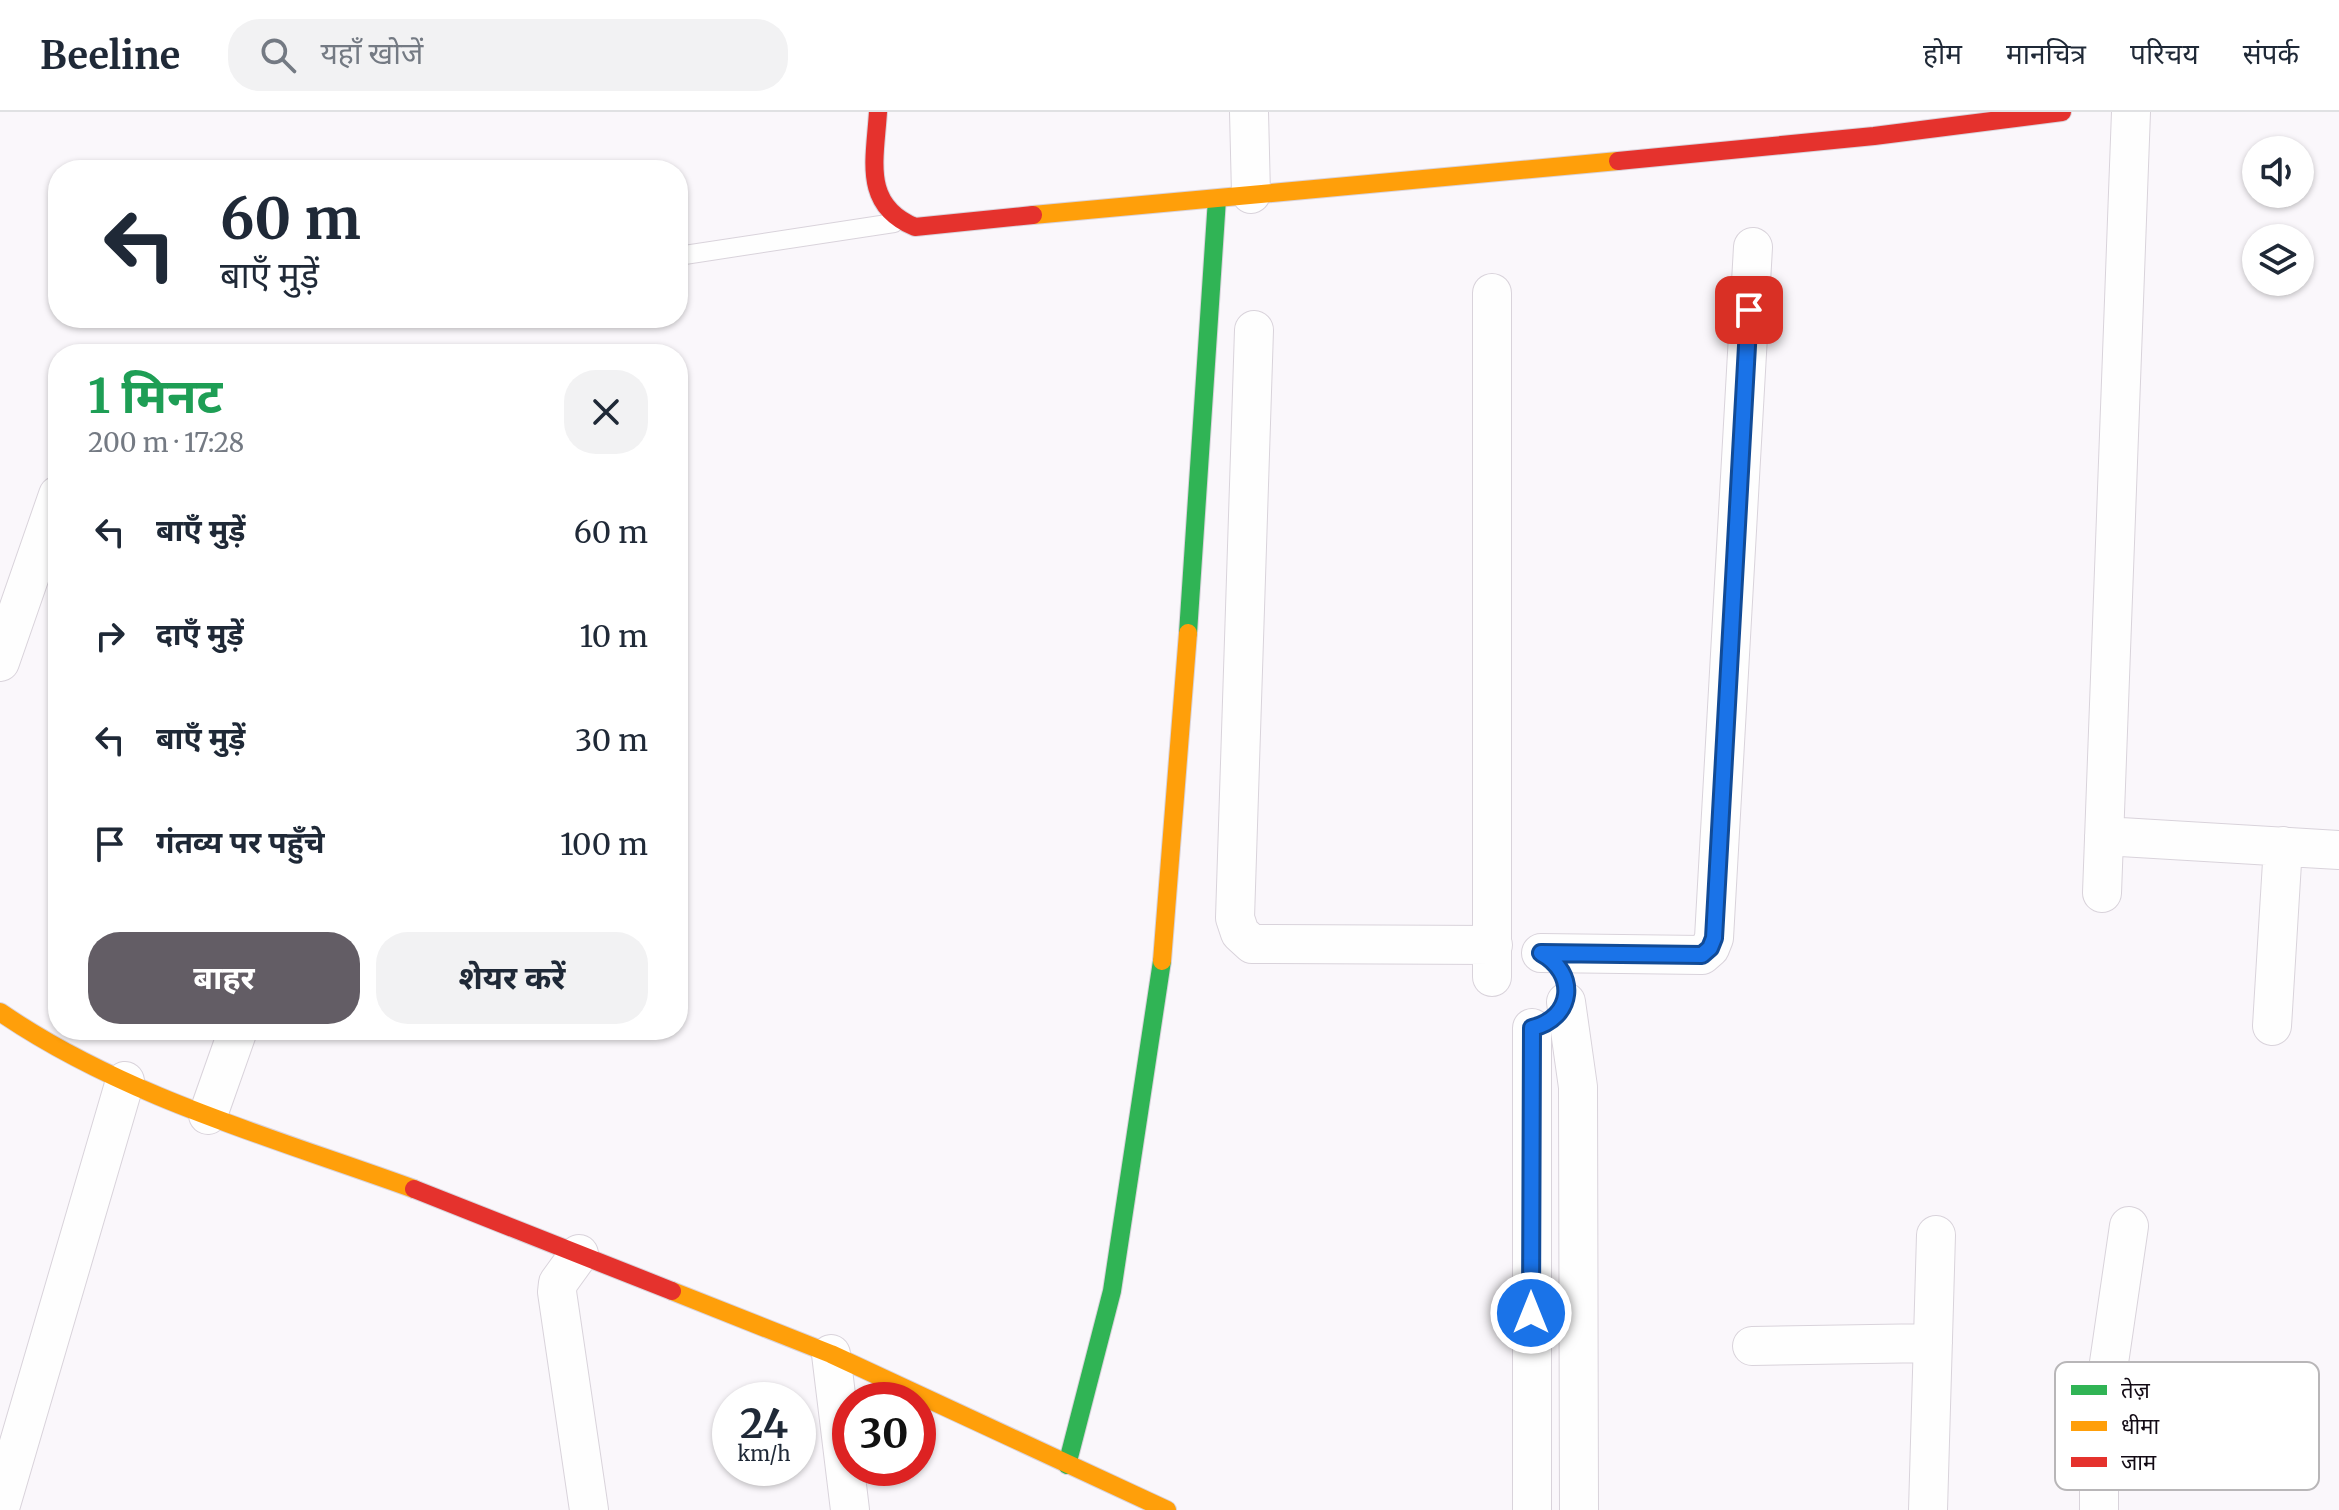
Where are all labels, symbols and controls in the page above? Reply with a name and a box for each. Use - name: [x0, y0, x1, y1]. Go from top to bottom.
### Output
- search box: [228, 19, 788, 91]
- text: Beeline: [40, 32, 180, 79]
- icon: search: [256, 33, 300, 77]
- text: यहाँ खोजें: [320, 34, 423, 72]
- text: होम: [1923, 36, 1962, 72]
- text: मानचित्र: [2006, 36, 2086, 72]
- text: परिचय: [2130, 36, 2199, 72]
- text: संपर्क: [2243, 36, 2299, 72]
- map controls: [2242, 136, 2314, 296]
- button: sound: [2242, 136, 2314, 208]
- text: 60 m: [220, 184, 361, 254]
- icon: left: [88, 192, 192, 296]
- button: layers: [2242, 224, 2314, 296]
- text: बाएँ मुड़ें: [220, 253, 319, 298]
- pin: [1715, 276, 1783, 344]
- icon: arrive: [1727, 288, 1771, 332]
- text: 1 मिनट: [88, 366, 222, 426]
- button: close: [564, 370, 648, 454]
- text: 200 m · 17:28: [88, 426, 244, 459]
- icon: left: [88, 510, 132, 554]
- text: बाएँ मुड़ें: [156, 511, 245, 549]
- text: 60 m: [574, 513, 648, 551]
- icon: right: [88, 614, 132, 658]
- text: दाएँ मुड़ें: [156, 615, 244, 653]
- text: 10 m: [580, 617, 648, 655]
- icon: left: [88, 718, 132, 762]
- text: बाएँ मुड़ें: [156, 719, 245, 757]
- text: 30 m: [575, 721, 648, 759]
- icon: arrive: [88, 822, 132, 866]
- text: गंतव्य पर पहुँचे: [156, 823, 324, 861]
- text: 100 m: [560, 825, 648, 863]
- button: बाहर: [88, 932, 360, 1024]
- button: शेयर करें: [376, 932, 648, 1024]
- position arrow: [1489, 1271, 1573, 1355]
- legend: [2055, 1362, 2319, 1490]
- text: तेज़: [2121, 1376, 2151, 1404]
- speed limit sign: 30: [832, 1382, 936, 1486]
- text: 24: [740, 1399, 788, 1449]
- text: धीमा: [2121, 1412, 2159, 1440]
- text: km/h: [738, 1441, 790, 1466]
- text: जाम: [2121, 1448, 2157, 1476]

